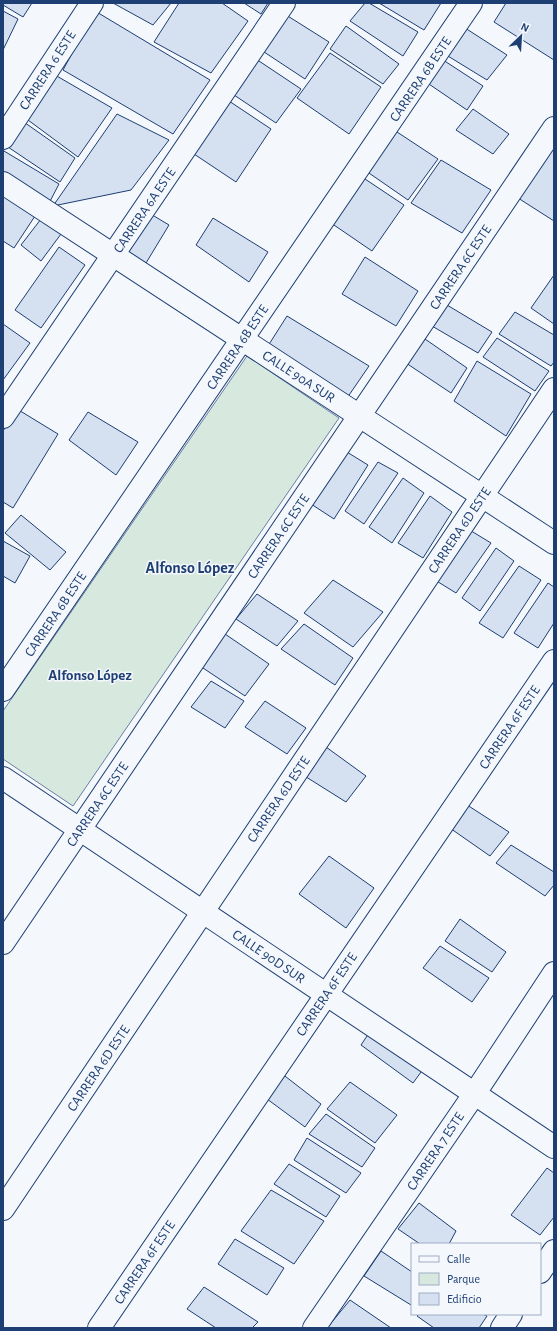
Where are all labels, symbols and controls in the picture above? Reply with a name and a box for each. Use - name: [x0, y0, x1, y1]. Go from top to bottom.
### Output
- north arrow: [501, 16, 541, 56]
- text: N: [519, 21, 531, 34]
- street label: CARRERA 6 ESTE: [17, 28, 79, 113]
- street label: CARRERA 6B ESTE: [387, 34, 454, 125]
- street label: CARRERA 6A ESTE: [111, 165, 179, 256]
- street label: CARRERA 6C ESTE: [427, 223, 494, 312]
- street label: CARRERA 6B ESTE: [204, 302, 271, 393]
- street label: CALLE 90A SUR: [260, 348, 338, 406]
- street label: CARRERA 6D ESTE: [426, 485, 494, 576]
- street label: CARRERA 6C ESTE: [245, 492, 312, 581]
- district label: Alfonso López: [145, 560, 235, 576]
- street label: CARRERA 6B ESTE: [22, 569, 89, 660]
- district label: Alfonso López: [48, 668, 132, 683]
- street label: CARRERA 6F ESTE: [477, 683, 543, 772]
- street label: CARRERA 6D ESTE: [245, 754, 313, 845]
- street label: CARRERA 6C ESTE: [64, 760, 131, 849]
- street label: CALLE 90D SUR: [229, 927, 308, 986]
- street label: CARRERA 6F ESTE: [294, 950, 360, 1039]
- street label: CARRERA 6D ESTE: [65, 1023, 133, 1114]
- street label: CARRERA 7 ESTE: [405, 1110, 467, 1193]
- street label: CARRERA 6F ESTE: [112, 1218, 178, 1307]
- legend: [411, 1243, 541, 1315]
- text: Calle: [447, 1253, 470, 1265]
- text: Parque: [447, 1273, 480, 1285]
- text: Edificio: [447, 1293, 482, 1305]

